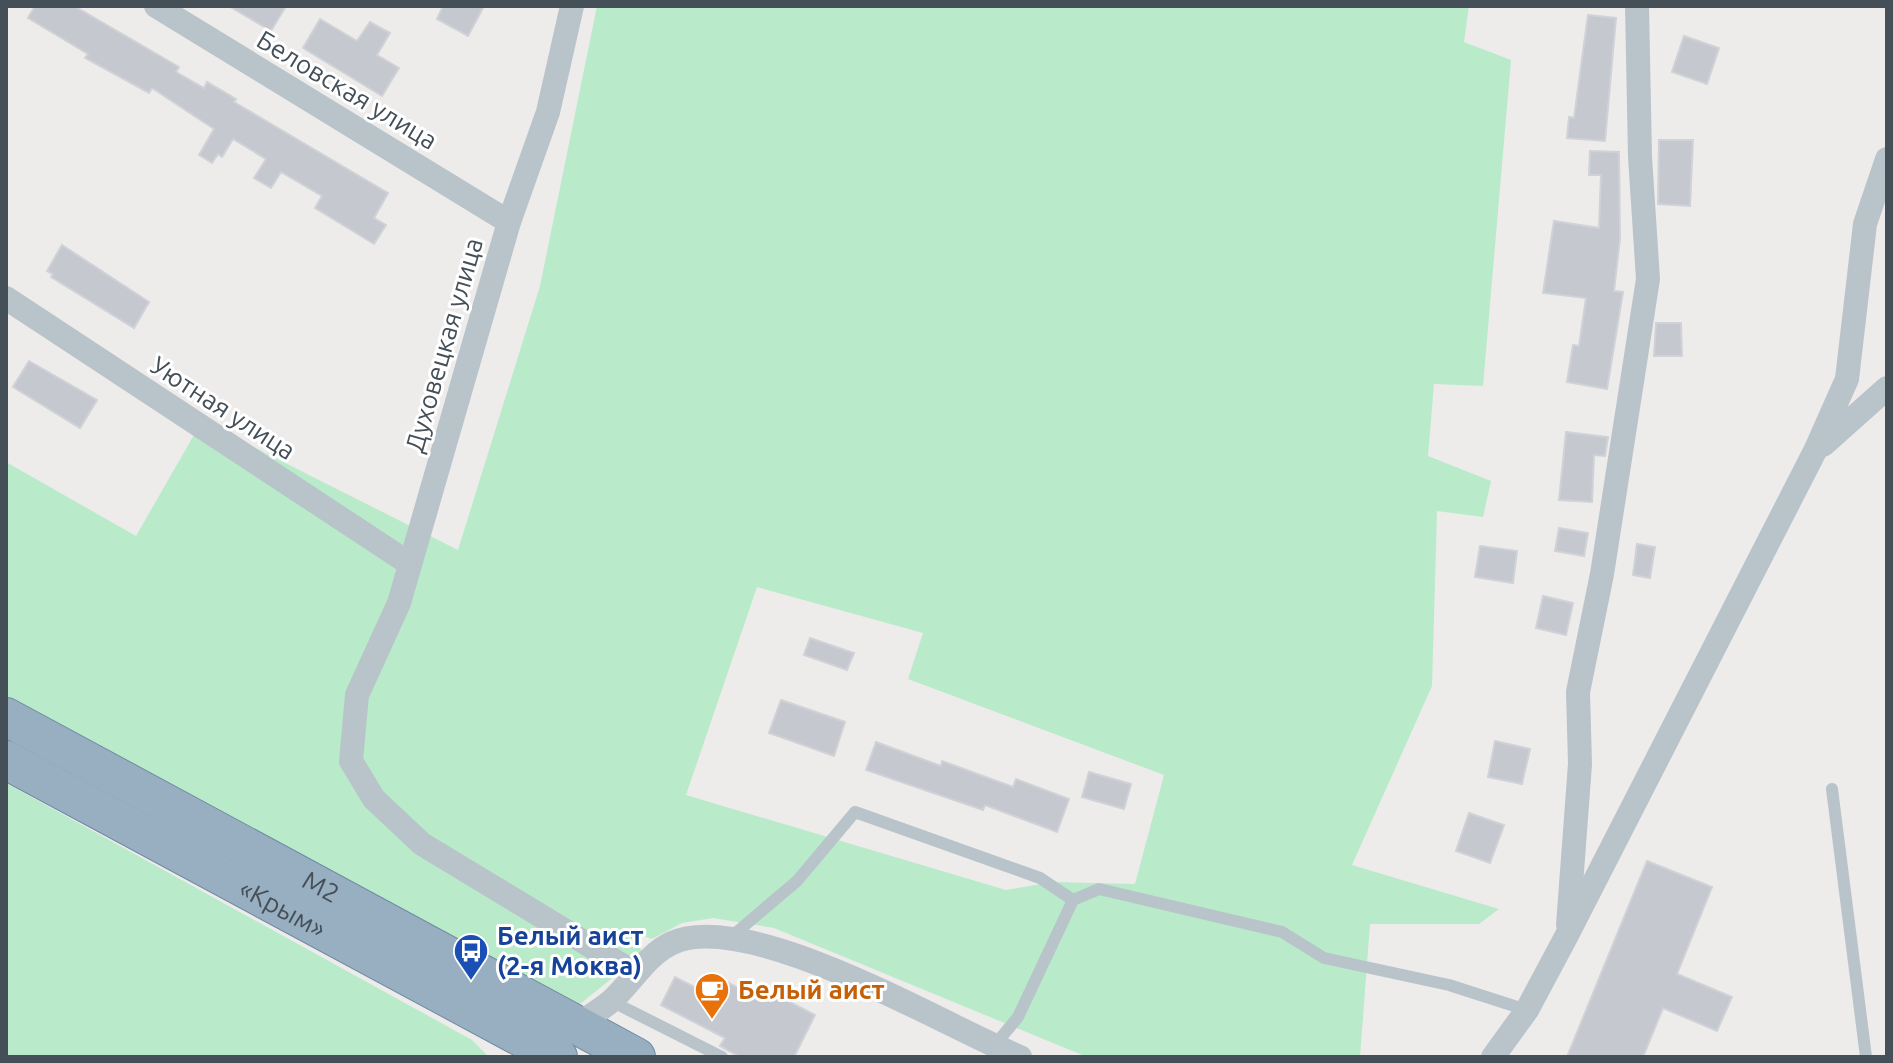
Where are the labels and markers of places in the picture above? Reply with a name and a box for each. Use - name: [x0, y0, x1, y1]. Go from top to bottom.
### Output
- place label: Белый аист (2-я Моква): [497, 921, 644, 980]
- bus stop icon: Белый аист (2-я Моква): [452, 932, 490, 982]
- cafe icon: Белый аист: [693, 971, 731, 1021]
- place label: Белый аист: [738, 975, 885, 1004]

